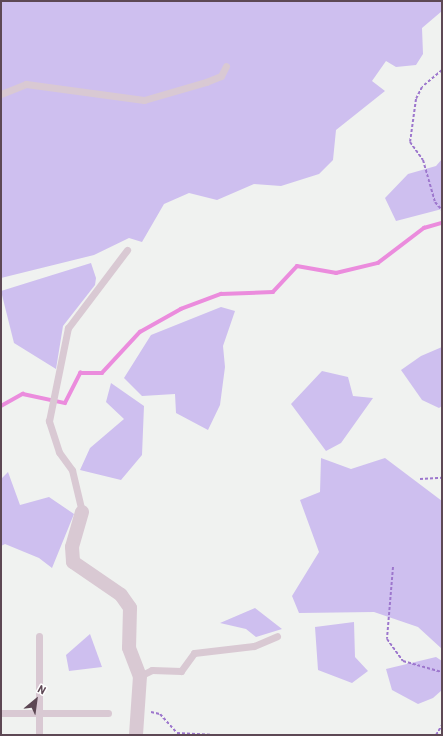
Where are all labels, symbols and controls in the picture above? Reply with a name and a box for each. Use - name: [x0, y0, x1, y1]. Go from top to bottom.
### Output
- north arrow: [16, 680, 56, 720]
- text: N: [36, 682, 48, 697]

